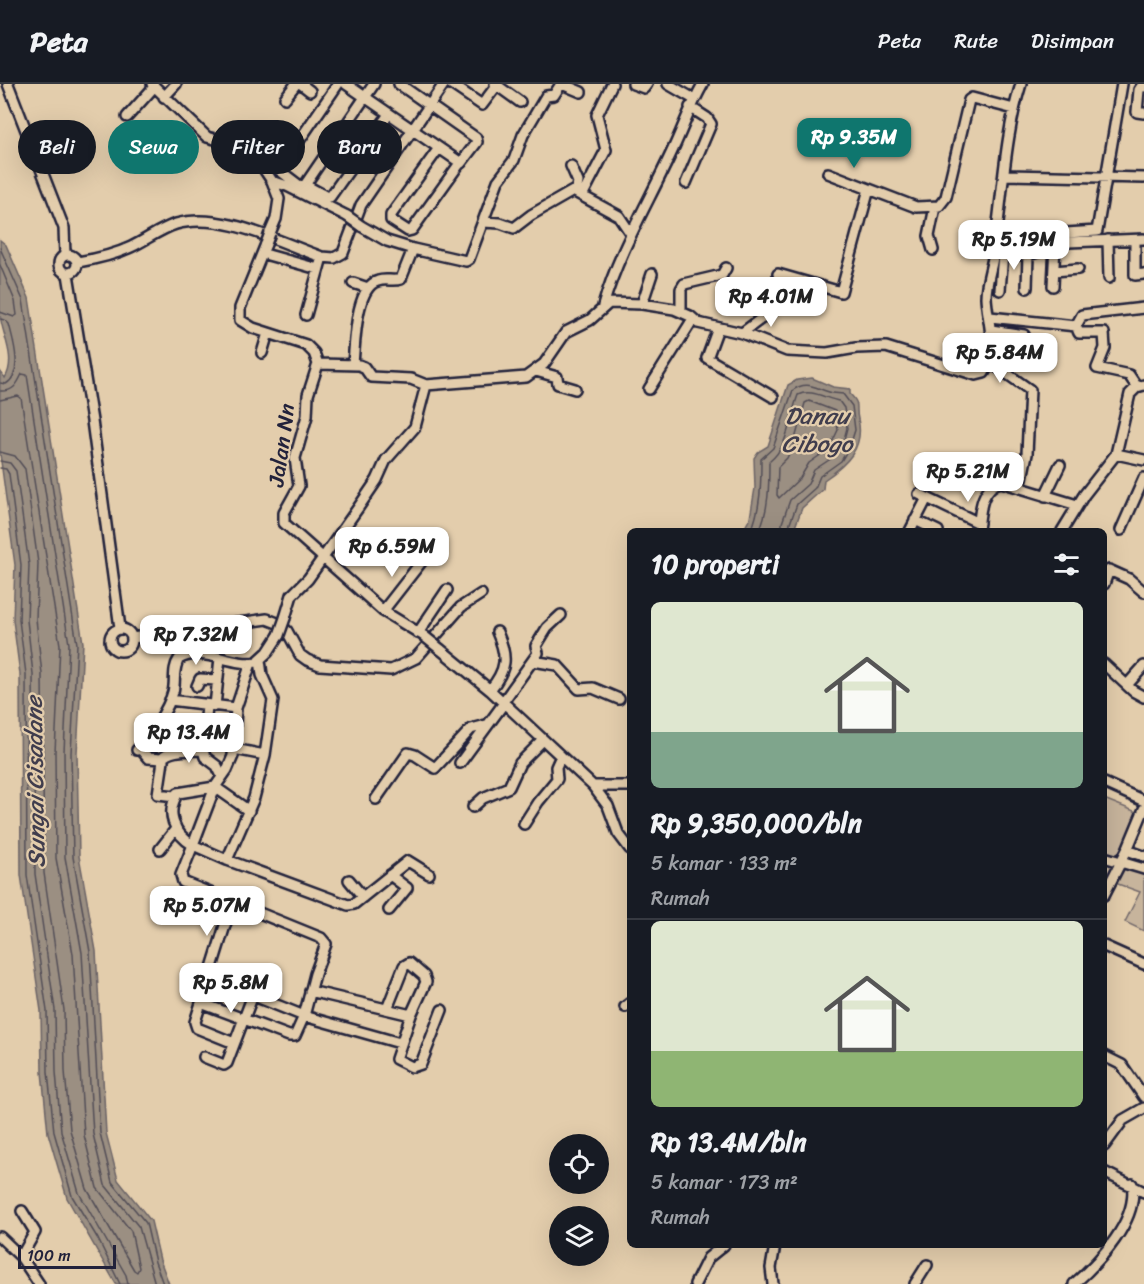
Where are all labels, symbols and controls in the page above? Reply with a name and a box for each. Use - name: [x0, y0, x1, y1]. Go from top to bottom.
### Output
- text: Peta: [30, 17, 88, 66]
- text: Peta: [878, 22, 921, 60]
- text: Rute: [954, 22, 998, 60]
- text: Disimpan: [1031, 22, 1114, 60]
- pin: Rp 9.35M: [792, 118, 916, 169]
- chip: Beli: [18, 120, 96, 174]
- chip: Sewa: [108, 120, 199, 174]
- chip: Filter: [211, 120, 305, 174]
- chip: Baru: [317, 120, 402, 174]
- text: Rp 9.35M: [811, 120, 897, 155]
- pin: Rp 5.19M: [952, 220, 1076, 271]
- text: Rp 5.19M: [972, 222, 1056, 257]
- pin: Rp 4.01M: [709, 277, 833, 328]
- text: Rp 4.01M: [729, 279, 813, 314]
- pin: Rp 5.84M: [938, 333, 1062, 384]
- text: Rp 5.84M: [956, 335, 1044, 370]
- water label: Danau Cibogo: [782, 395, 855, 465]
- street label: Jalan Nn: [256, 401, 307, 490]
- pin: Rp 5.21M: [906, 452, 1030, 503]
- text: Rp 5.21M: [927, 454, 1009, 489]
- pin: Rp 6.59M: [330, 527, 454, 578]
- text: Rp 6.59M: [349, 529, 435, 564]
- text: 10 properti: [651, 541, 779, 587]
- icon: filters: [1050, 548, 1083, 581]
- pin: Rp 7.32M: [134, 615, 258, 666]
- text: Rp 7.32M: [154, 617, 238, 652]
- icon: home: [813, 641, 921, 749]
- water label: Sungai Cisadane: [12, 693, 57, 868]
- pin: Rp 13.4M: [127, 713, 251, 764]
- text: Rp 13.4M: [148, 715, 230, 750]
- text: Rp 9,350,000/bln: [651, 800, 862, 846]
- text: 5 kamar · 133 m²: [651, 846, 797, 881]
- text: Rumah: [651, 881, 710, 916]
- pin: Rp 5.07M: [145, 886, 269, 937]
- text: Rp 5.07M: [164, 888, 250, 923]
- icon: home: [813, 960, 921, 1068]
- pin: Rp 5.8M: [176, 963, 286, 1014]
- text: Rp 5.8M: [193, 965, 269, 1000]
- text: Rp 13.4M/bln: [651, 1119, 807, 1165]
- map controls: [549, 1134, 609, 1266]
- button: locate: [549, 1134, 609, 1194]
- text: 5 kamar · 173 m²: [651, 1165, 798, 1200]
- text: Rumah: [651, 1200, 710, 1235]
- button: layers: [549, 1206, 609, 1266]
- text: 100 m: [27, 1241, 71, 1270]
- scale bar: [18, 1242, 116, 1270]

